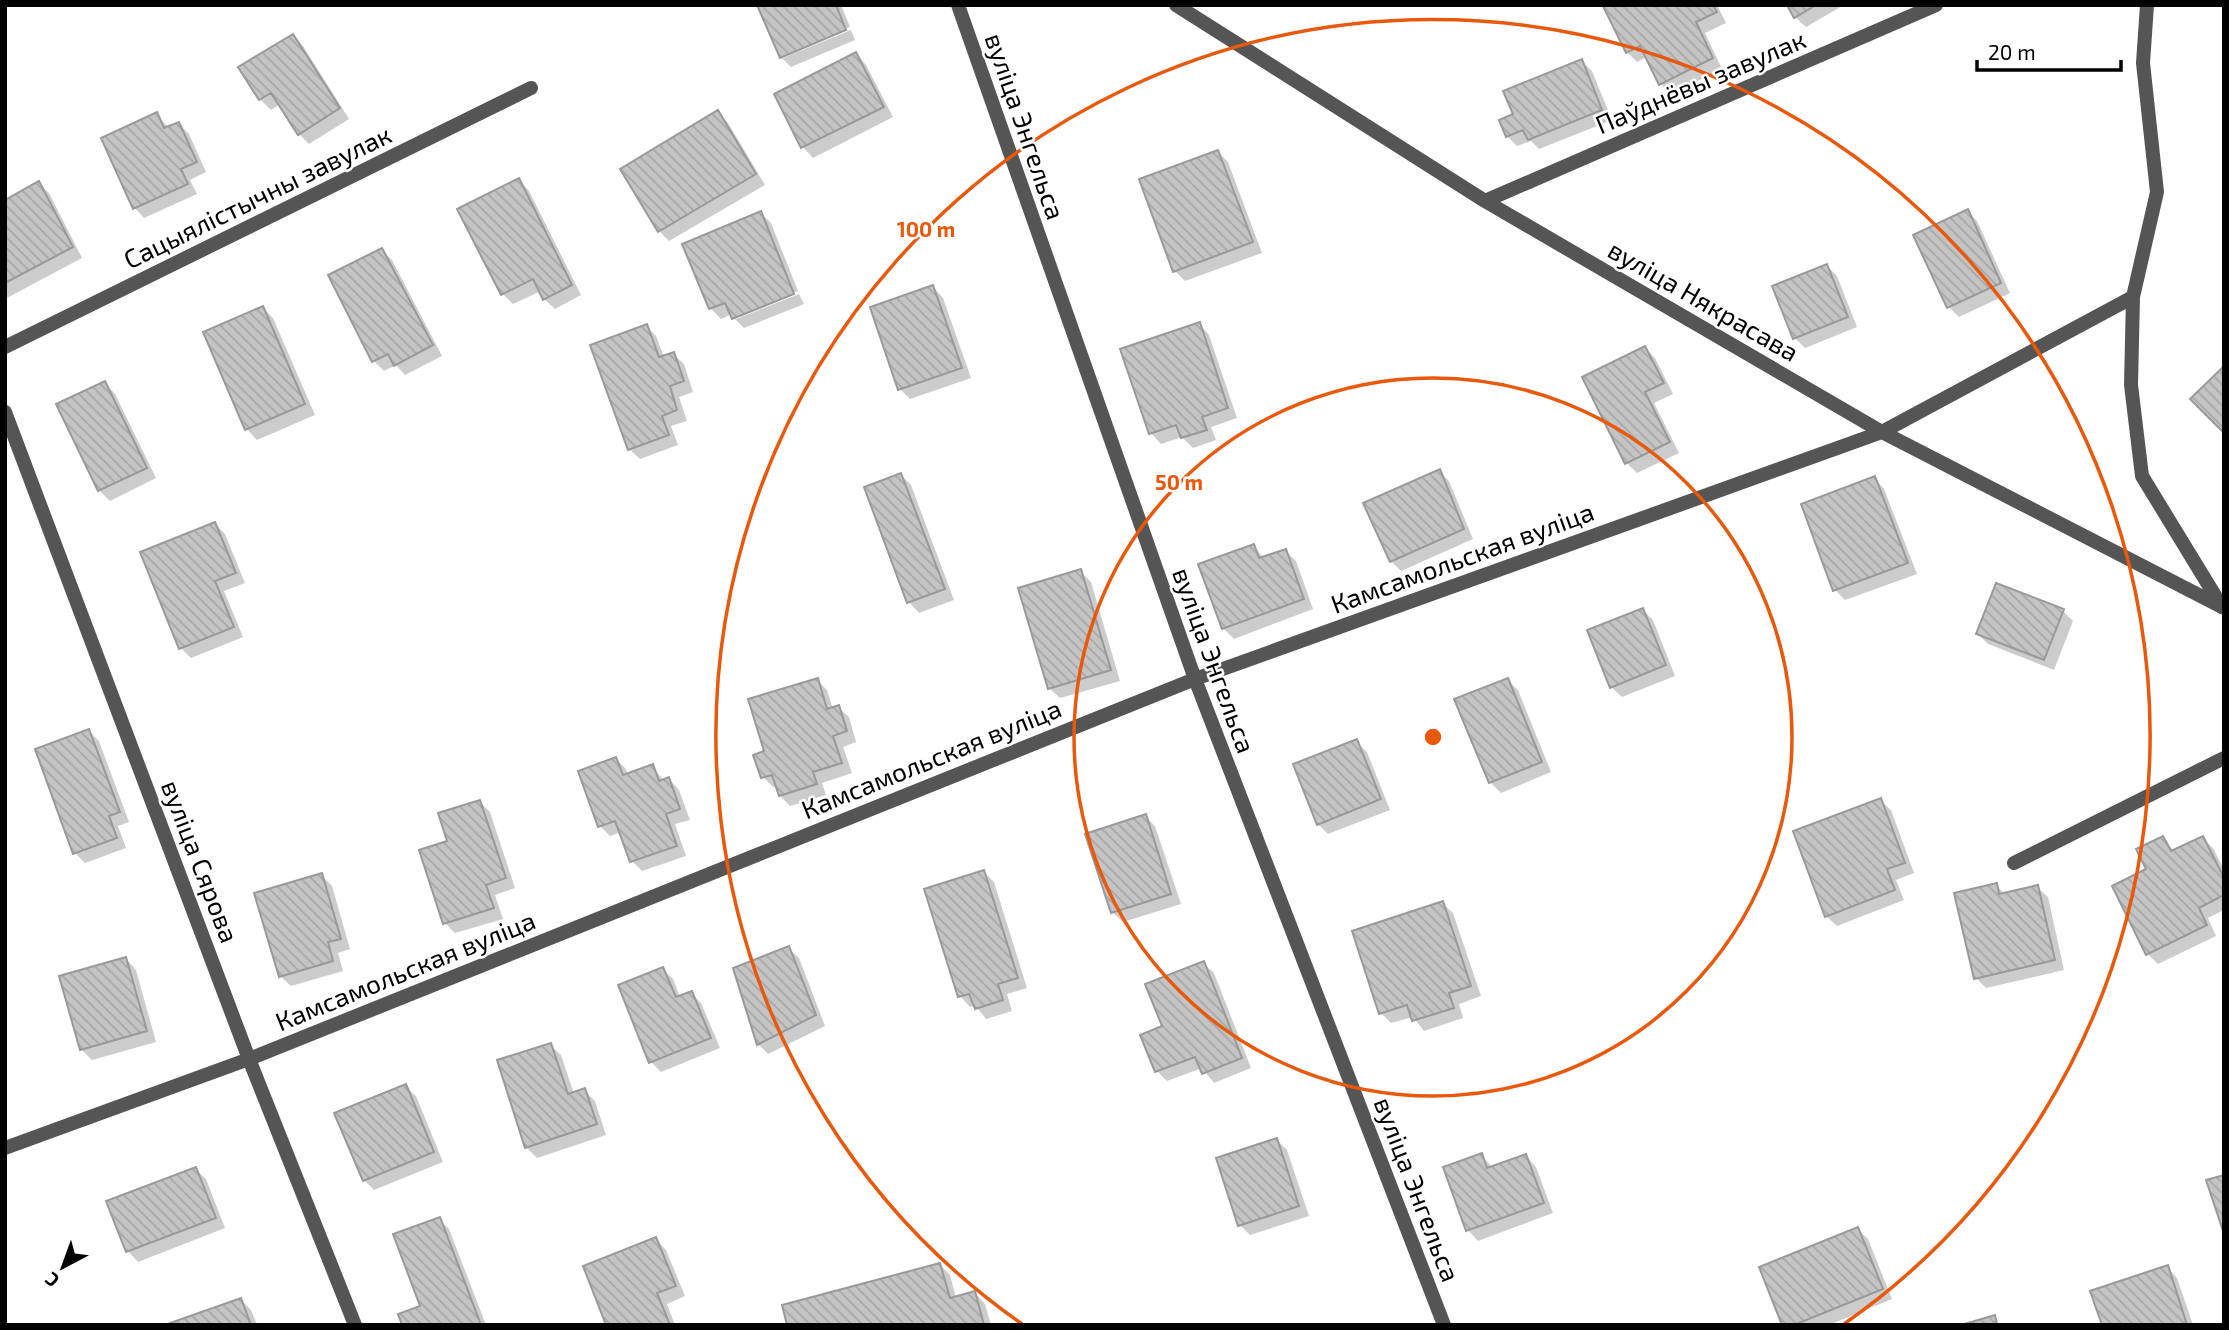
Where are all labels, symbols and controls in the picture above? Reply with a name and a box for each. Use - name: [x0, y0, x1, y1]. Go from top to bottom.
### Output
- street label: Паўднёвы завулак: [1590, 23, 1810, 140]
- scale bar: [1977, 28, 2120, 72]
- street label: вуліца Энгельса: [979, 29, 1072, 224]
- text: 20 m: [1988, 39, 2036, 64]
- street label: Сацыялістычны завулак: [118, 118, 396, 275]
- text: 100 m: [897, 216, 955, 241]
- street label: вуліца Някрасава: [1603, 233, 1805, 368]
- text: 50 m: [1155, 469, 1203, 494]
- street label: Камсамольская вуліца: [1326, 495, 1598, 620]
- street label: вуліца Энгельса: [1166, 563, 1263, 757]
- street label: Камсамольская вуліца: [796, 692, 1066, 825]
- centre of rings: [1421, 725, 1445, 749]
- street label: вуліца Сярова: [155, 775, 246, 947]
- street label: Камсамольская вуліца: [270, 904, 540, 1037]
- street label: вуліца Энгельса: [1368, 1092, 1467, 1286]
- north arrow: [28, 1232, 98, 1302]
- text: С: [40, 1268, 63, 1293]

